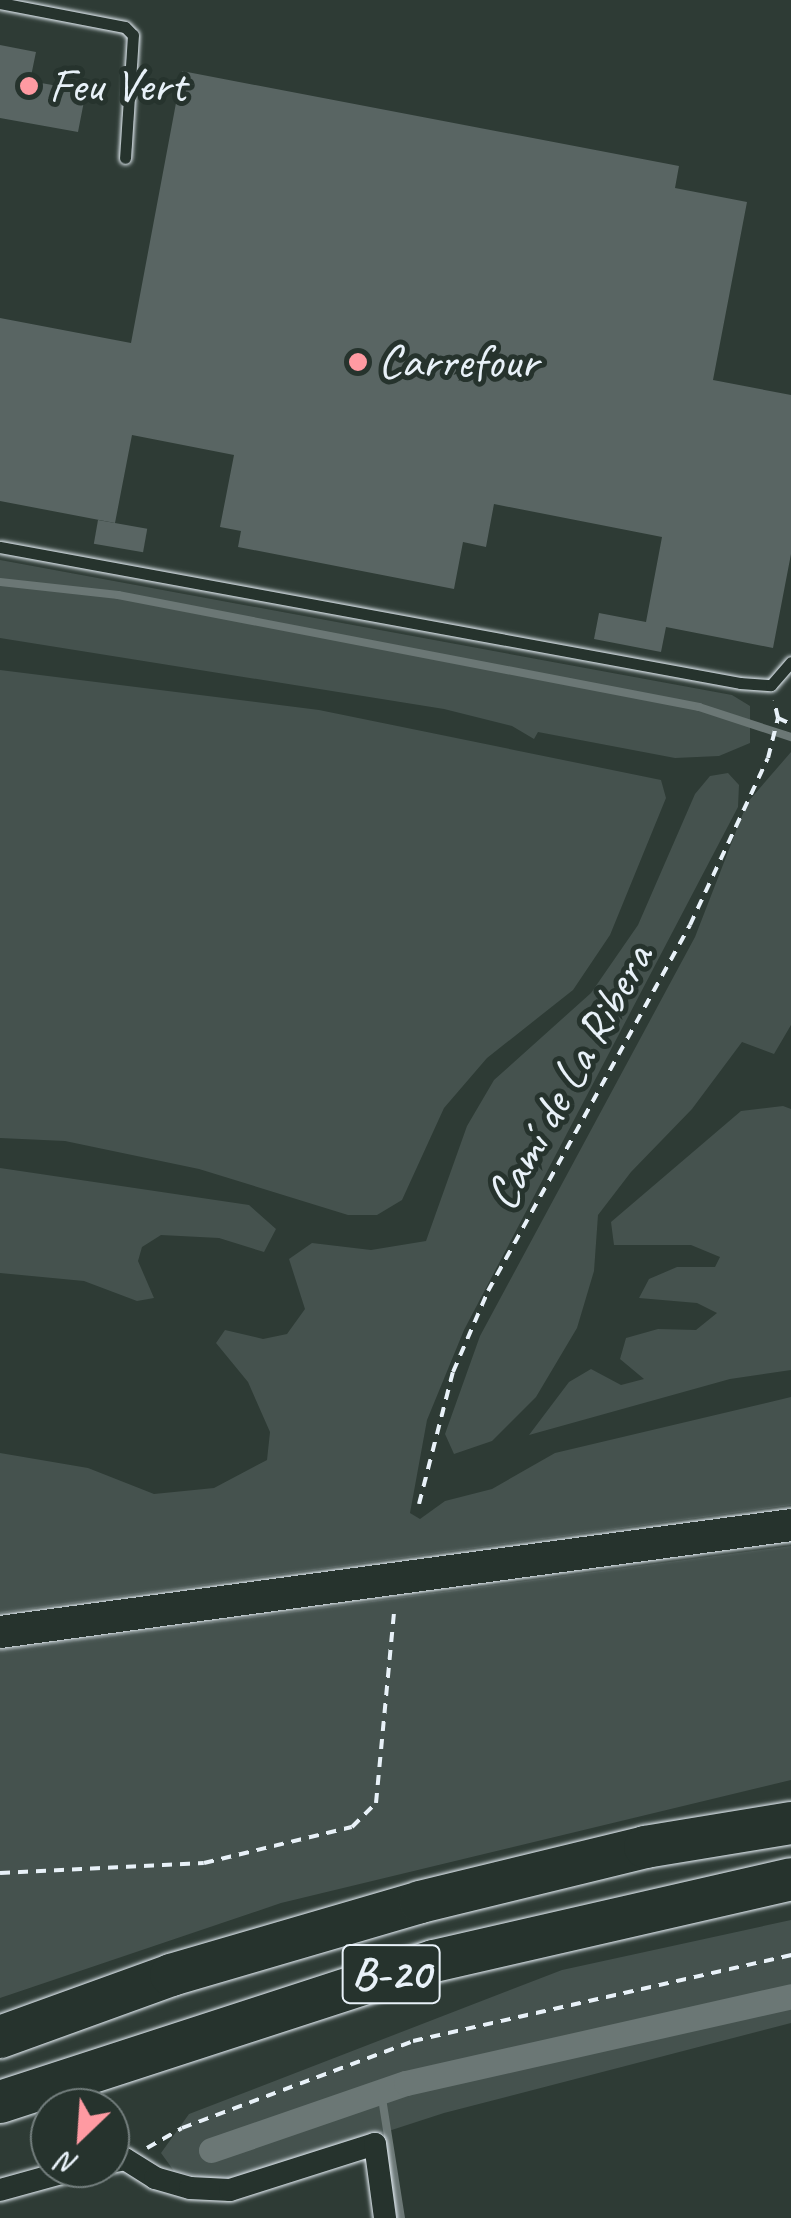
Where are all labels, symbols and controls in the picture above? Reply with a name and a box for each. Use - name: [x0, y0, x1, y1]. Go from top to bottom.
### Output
- place label: Feu Vert: [49, 57, 186, 115]
- marker: Feu Vert: [18, 75, 40, 97]
- place label: Carrefour: [378, 333, 538, 391]
- marker: Carrefour: [347, 351, 369, 373]
- street label: Camí de La Ribera: [471, 933, 667, 1221]
- road number: B-20: [341, 1934, 441, 2014]
- north arrow: [30, 2088, 130, 2188]
- text: N: [53, 2144, 83, 2183]

